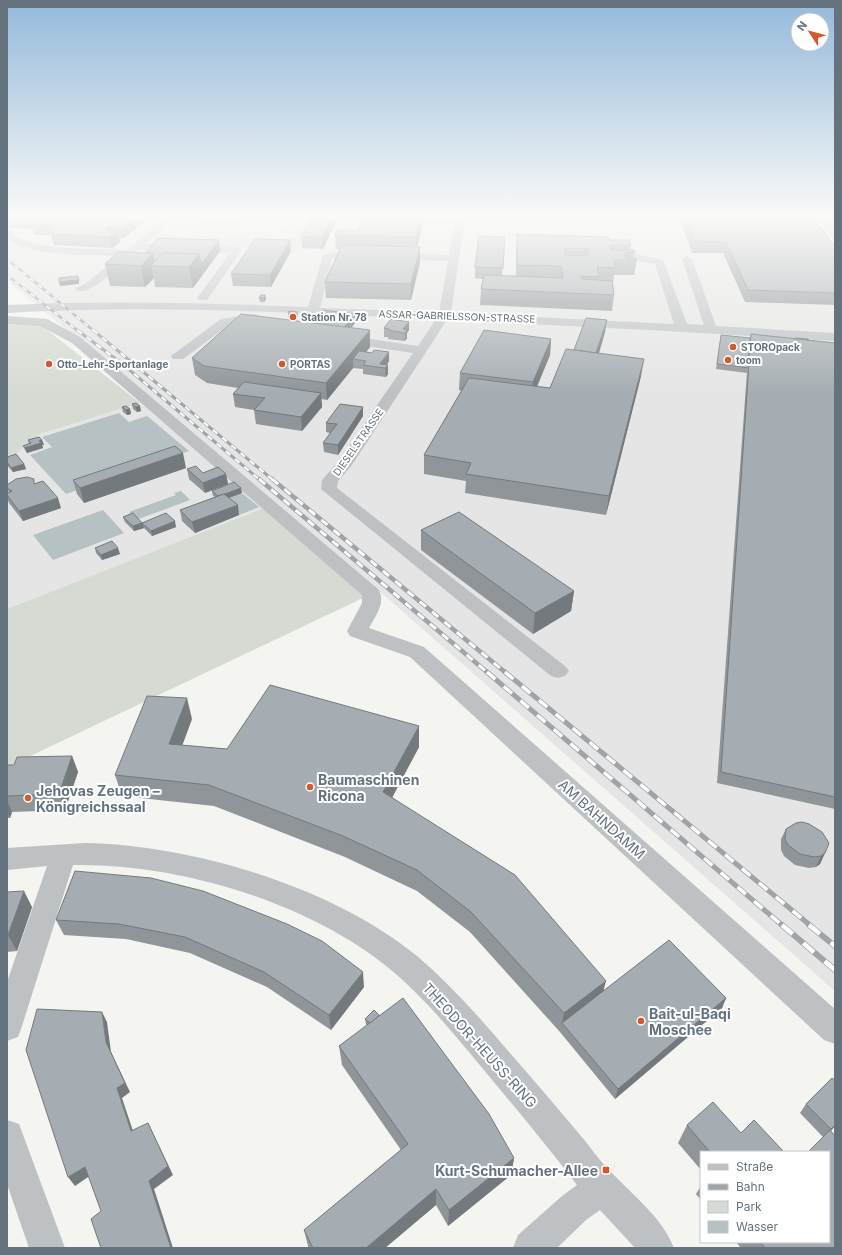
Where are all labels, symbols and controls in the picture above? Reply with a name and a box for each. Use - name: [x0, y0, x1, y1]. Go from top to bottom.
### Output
- north arrow: [790, 12, 830, 52]
- text: N: [794, 19, 810, 34]
- street label: ASSAR-GABRIELSSON-STRASSE: [378, 307, 536, 325]
- place label: Station Nr. 78: [301, 311, 367, 323]
- marker: Station Nr. 78: [288, 312, 298, 322]
- place label: STOROpack: [741, 341, 800, 353]
- marker: STOROpack: [728, 342, 738, 352]
- place label: toom: [736, 354, 761, 366]
- marker: toom: [723, 355, 733, 365]
- place label: Otto-Lehr-Sportanlage: [57, 358, 168, 371]
- place label: PORTAS: [290, 358, 331, 370]
- marker: Otto-Lehr-Sportanlage: [44, 359, 54, 369]
- marker: PORTAS: [277, 359, 287, 369]
- street label: DIESELSTRASSE: [330, 406, 386, 478]
- place label: Baumaschinen Ricona: [318, 771, 419, 804]
- street label: AM BAHNDAMM: [555, 776, 649, 862]
- place label: Jehovas Zeugen – Königreichssaal: [36, 782, 160, 815]
- marker: Baumaschinen Ricona: [305, 782, 315, 792]
- marker: Jehovas Zeugen – Königreichssaal: [23, 793, 33, 803]
- street label: THEODOR-HEUSS-RING: [419, 979, 541, 1111]
- place label: Bait-ul-Baqi Moschee: [649, 1005, 731, 1038]
- marker: Bait-ul-Baqi Moschee: [636, 1016, 646, 1026]
- legend: [700, 1151, 830, 1243]
- text: Straße: [736, 1159, 773, 1174]
- place label: Kurt-Schumacher-Allee: [435, 1162, 598, 1179]
- marker: Kurt-Schumacher-Allee: [601, 1165, 611, 1175]
- text: Bahn: [736, 1179, 765, 1194]
- text: Park: [736, 1199, 762, 1214]
- text: Wasser: [736, 1219, 779, 1234]

